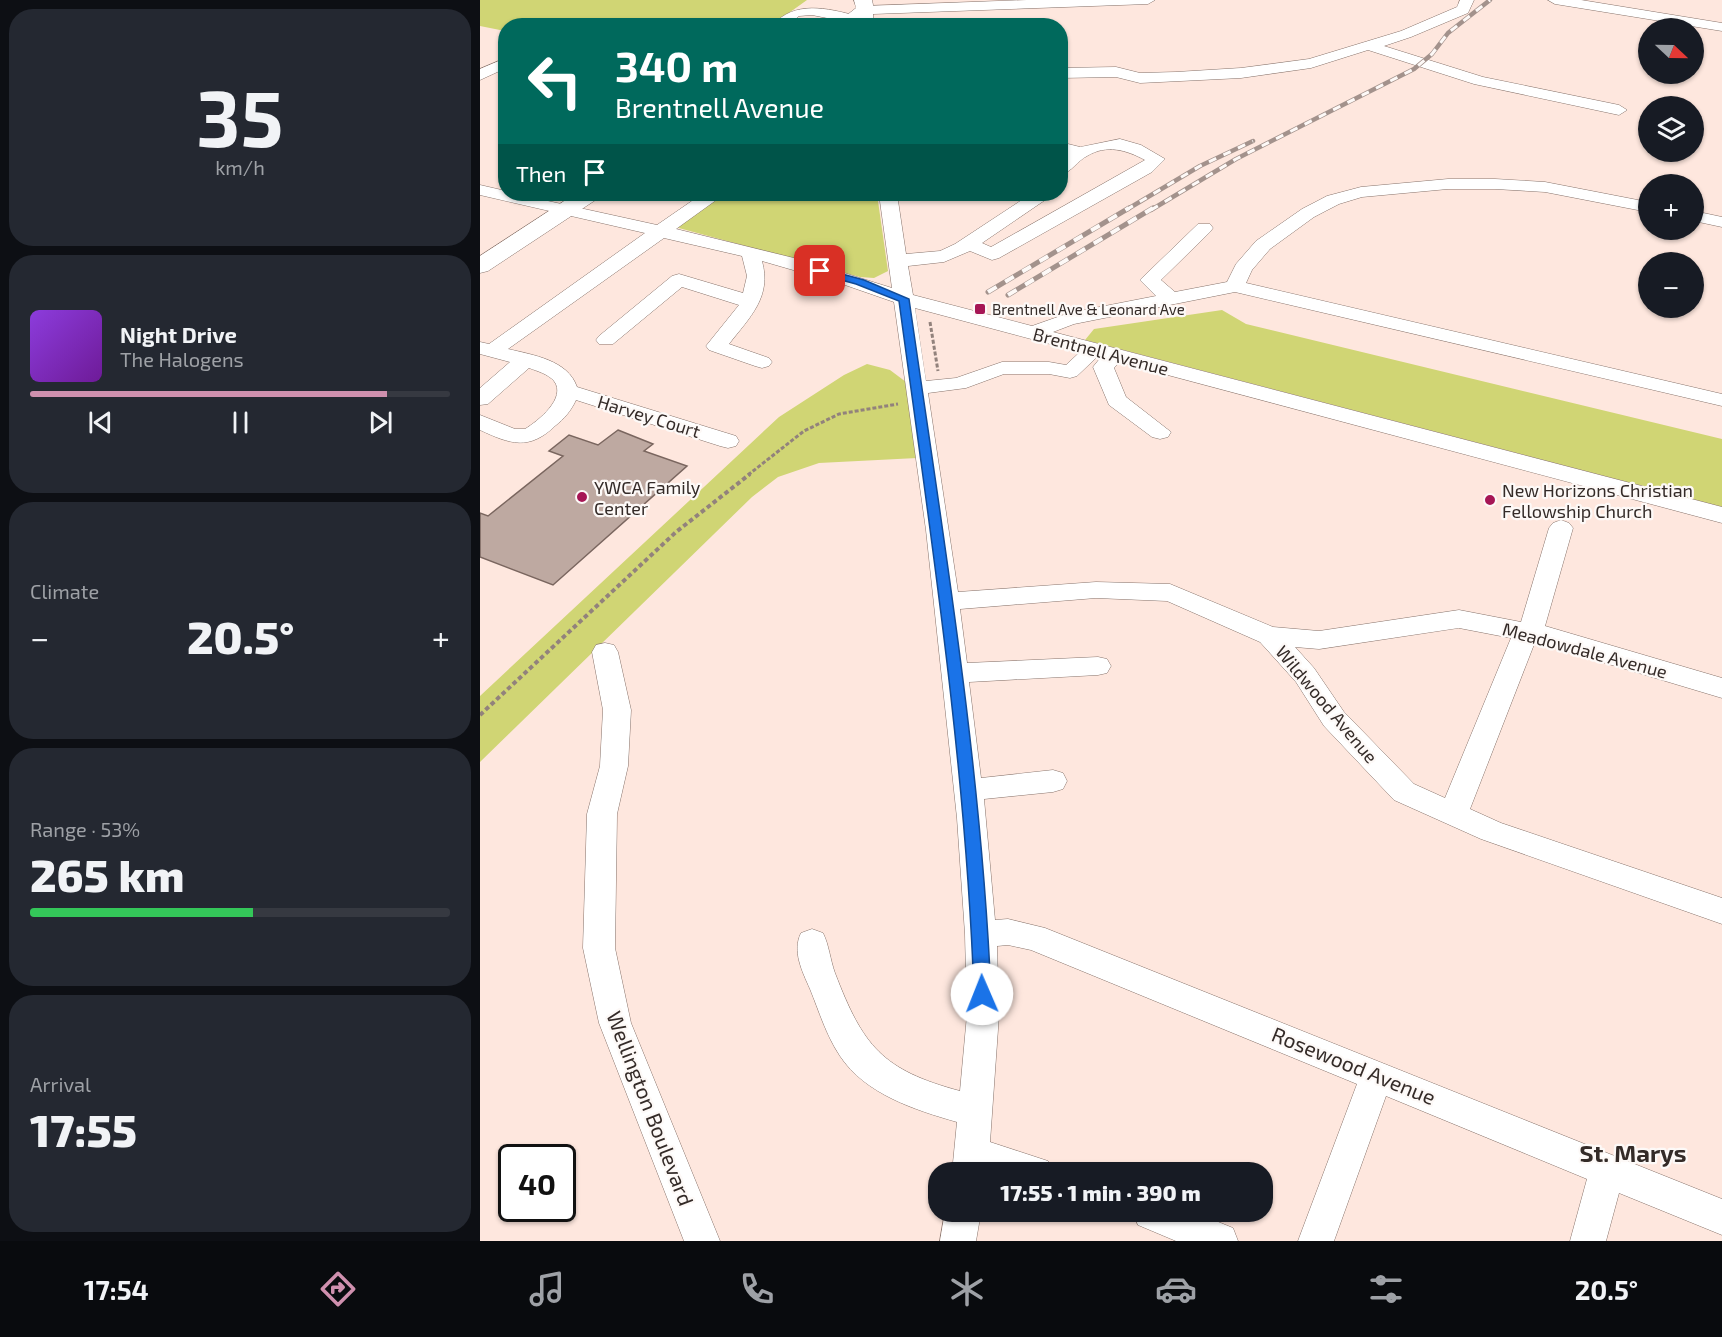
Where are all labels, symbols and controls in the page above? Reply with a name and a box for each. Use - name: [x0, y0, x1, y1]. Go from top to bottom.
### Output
- north arrow: [1638, 18, 1704, 84]
- map controls: [1638, 18, 1704, 318]
- text: 340 m: [615, 40, 738, 90]
- icon: left: [516, 42, 594, 120]
- text: 35: [196, 69, 284, 163]
- text: Brentnell Avenue: [615, 91, 824, 123]
- button: layers: [1638, 96, 1704, 162]
- text: km/h: [215, 155, 265, 179]
- icon: arrive: [578, 156, 611, 189]
- text: Then: [516, 160, 566, 186]
- button: +: [1638, 174, 1704, 240]
- pin: [794, 245, 845, 296]
- button: −: [1638, 252, 1704, 318]
- icon: arrive: [803, 254, 836, 287]
- place label: Brentnell Ave & Leonard Ave: [992, 300, 1185, 318]
- marker: Brentnell Ave & Leonard Ave: [973, 302, 987, 316]
- text: Night Drive: [120, 321, 237, 347]
- street label: Brentnell Avenue: [1031, 322, 1171, 380]
- text: The Halogens: [120, 347, 244, 371]
- street label: Harvey Court: [595, 390, 703, 442]
- icon: previous: [84, 406, 117, 439]
- icon: pause: [224, 406, 257, 439]
- icon: next: [364, 406, 397, 439]
- place label: YWCA Family Center: [594, 476, 701, 519]
- place label: New Horizons Christian Fellowship Church: [1502, 479, 1693, 522]
- marker: YWCA Family Center: [575, 490, 589, 504]
- marker: New Horizons Christian Fellowship Church: [1483, 493, 1497, 507]
- text: Climate: [30, 579, 99, 603]
- text: 20.5°: [187, 609, 294, 663]
- text: −: [30, 617, 49, 657]
- text: +: [432, 617, 450, 657]
- street label: Meadowdale Avenue: [1500, 617, 1670, 683]
- street label: Wildwood Avenue: [1271, 641, 1383, 767]
- text: Range · 53%: [30, 817, 140, 841]
- text: 265 km: [30, 847, 185, 901]
- position arrow: [950, 962, 1014, 1026]
- street label: Wellington Boulevard: [602, 1007, 700, 1209]
- street label: Rosewood Avenue: [1268, 1021, 1440, 1109]
- text: Arrival: [30, 1072, 91, 1096]
- text: 17:55: [30, 1102, 137, 1156]
- district label: St. Marys: [1579, 1138, 1687, 1167]
- speed limit sign: 40: [498, 1144, 576, 1222]
- text: 17:55 · 1 min · 390 m: [1000, 1179, 1201, 1205]
- icon: directions: [317, 1268, 359, 1310]
- icon: music: [526, 1268, 568, 1310]
- icon: phone: [736, 1268, 778, 1310]
- icon: climate: [946, 1268, 988, 1310]
- icon: car: [1155, 1268, 1197, 1310]
- icon: filters: [1365, 1268, 1407, 1310]
- text: 17:54: [84, 1273, 149, 1305]
- text: 20.5°: [1575, 1273, 1638, 1305]

